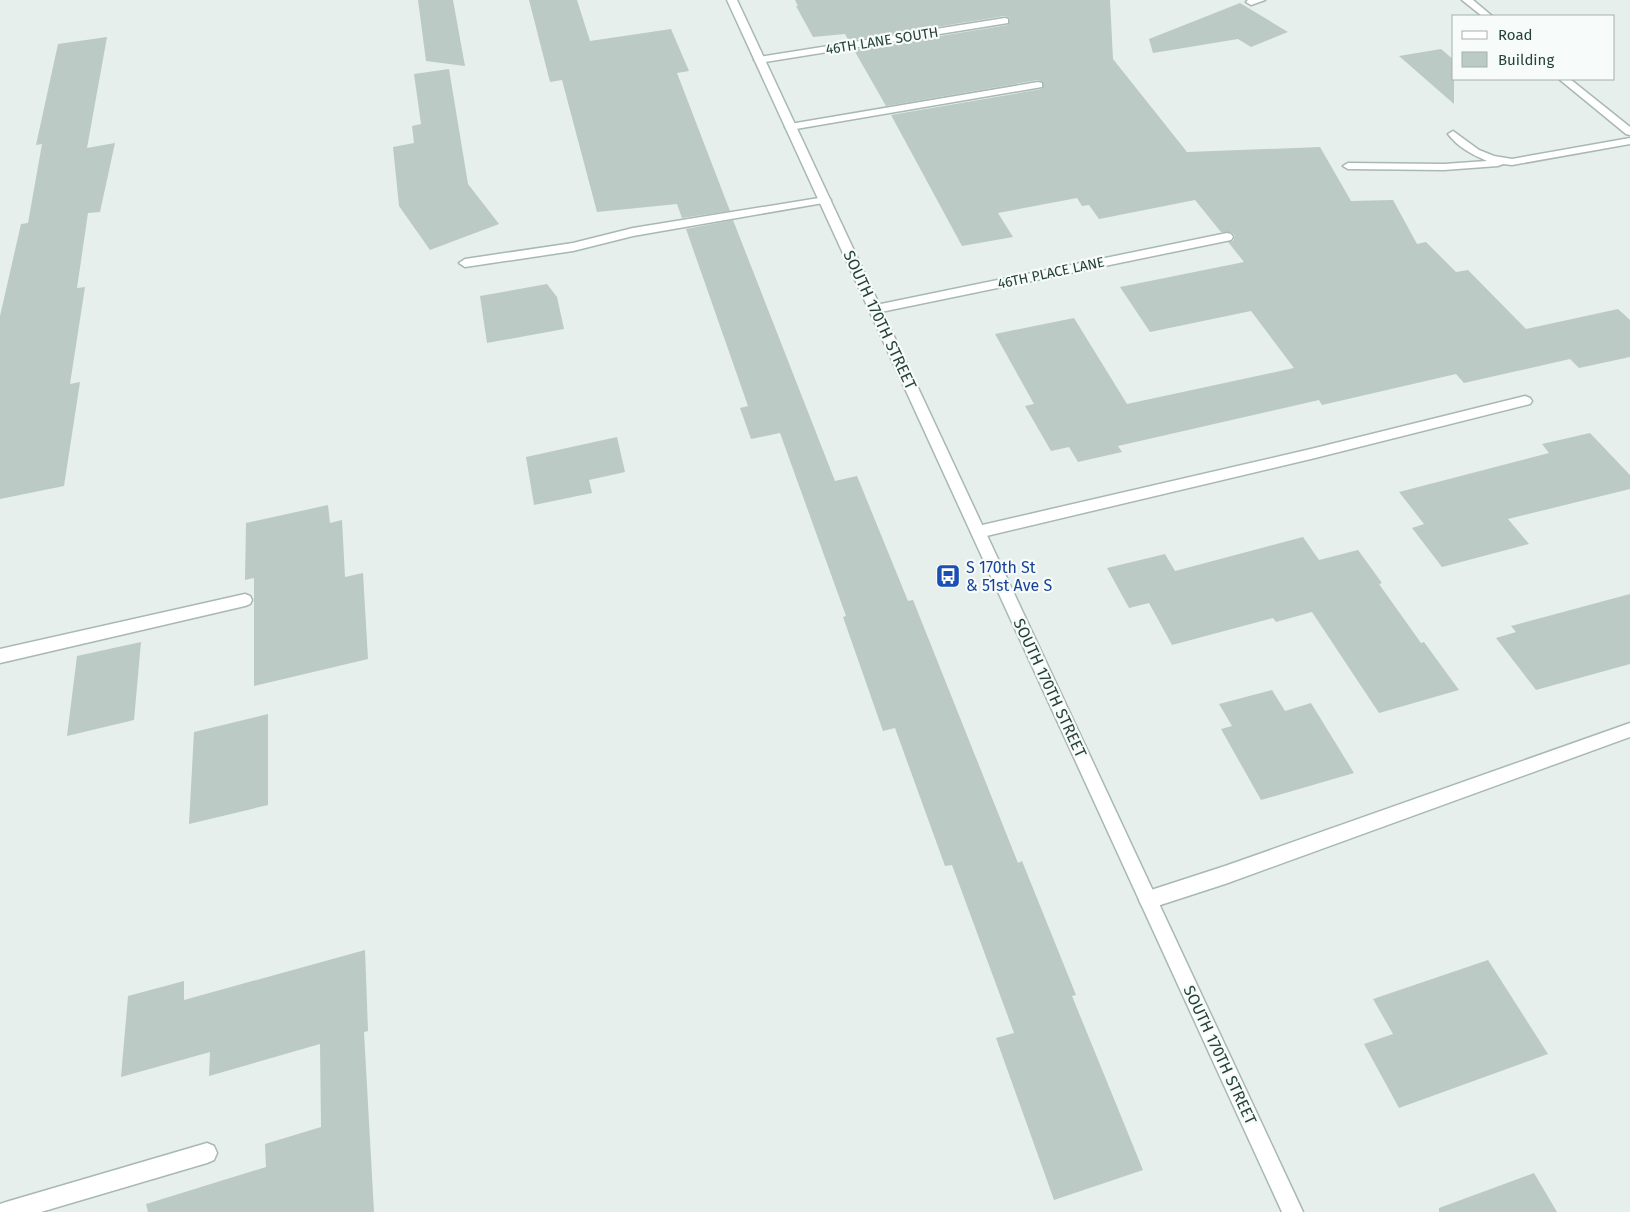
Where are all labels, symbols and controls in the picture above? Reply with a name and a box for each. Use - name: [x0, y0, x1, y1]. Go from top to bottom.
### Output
- legend: [1452, 15, 1615, 80]
- street label: 46TH LANE SOUTH: [824, 24, 940, 58]
- text: Road: [1498, 26, 1533, 44]
- text: Building: [1498, 51, 1554, 69]
- street label: SOUTH 170TH STREET: [839, 247, 921, 393]
- street label: 46TH PLACE LANE: [996, 253, 1106, 293]
- place label: S 170th St & 51st Ave S: [966, 558, 1052, 595]
- bus stop icon: S 170th St & 51st Ave S: [935, 563, 961, 589]
- street label: SOUTH 170TH STREET: [1009, 615, 1091, 761]
- street label: SOUTH 170TH STREET: [1179, 982, 1261, 1128]

